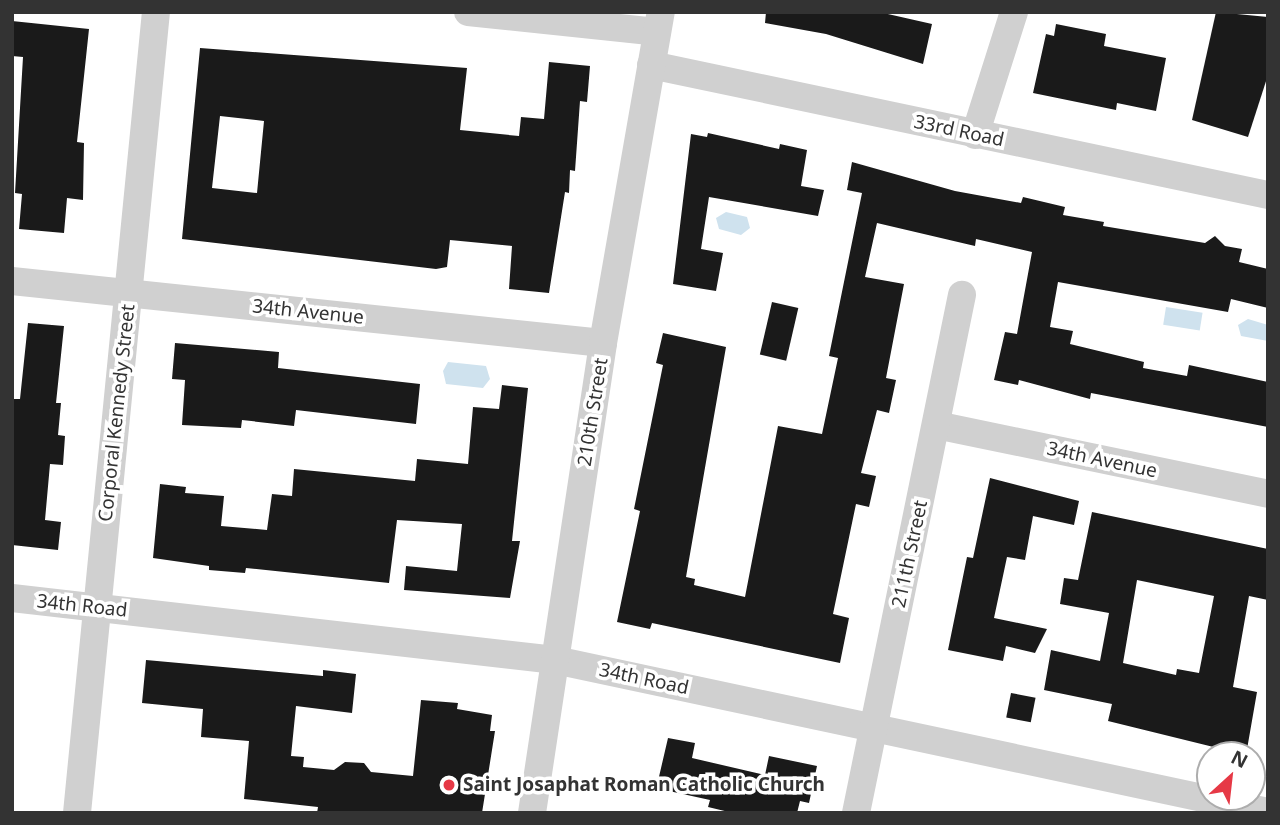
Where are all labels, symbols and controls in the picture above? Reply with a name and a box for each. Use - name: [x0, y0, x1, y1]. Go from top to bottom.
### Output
- street label: 33rd Road: [912, 110, 1006, 152]
- street label: 34th Avenue: [251, 295, 365, 329]
- street label: Corporal Kennedy Street: [94, 303, 140, 523]
- street label: 210th Street: [573, 356, 613, 468]
- street label: 34th Avenue: [1045, 437, 1159, 483]
- street label: 211th Street: [887, 498, 933, 610]
- street label: 34th Road: [36, 590, 128, 622]
- street label: 34th Road: [597, 658, 691, 700]
- north arrow: [1196, 741, 1266, 811]
- text: N: [1227, 744, 1252, 774]
- place label: Saint Josaphat Roman Catholic Church: [463, 774, 825, 796]
- marker: Saint Josaphat Roman Catholic Church: [441, 777, 457, 793]

